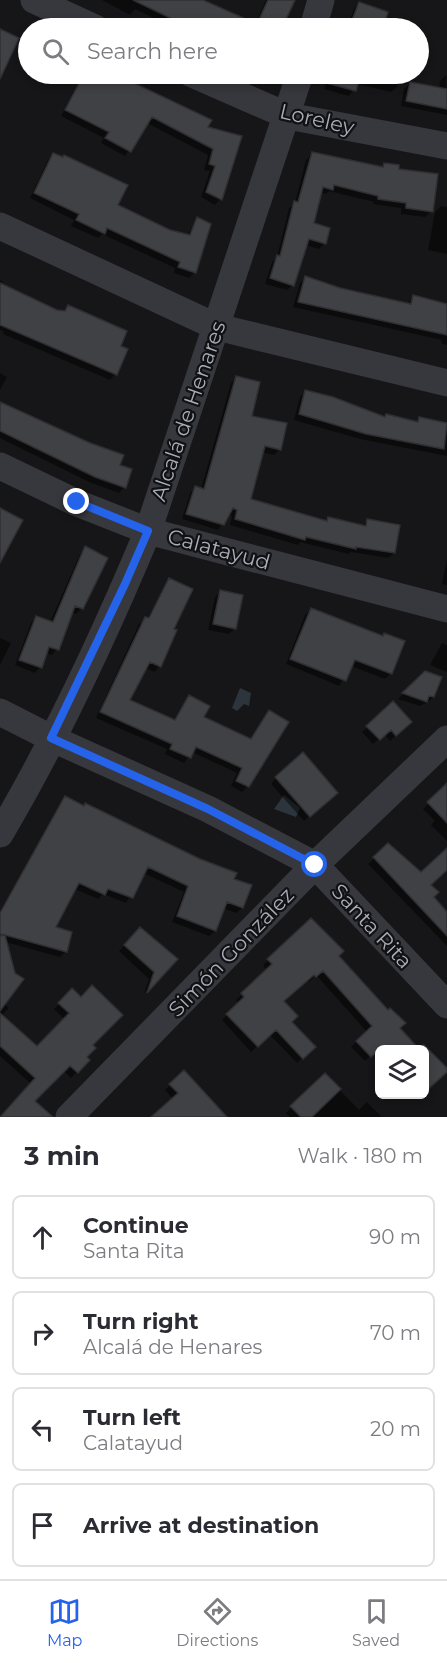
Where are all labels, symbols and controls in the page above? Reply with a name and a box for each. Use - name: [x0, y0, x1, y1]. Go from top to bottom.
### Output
- search box: [18, 18, 429, 84]
- icon: search: [39, 35, 72, 68]
- text: Search here: [87, 38, 218, 65]
- street label: Loreley: [277, 98, 357, 140]
- street label: Alcalá de Henares: [146, 318, 230, 504]
- route end: [63, 488, 89, 514]
- street label: Calatayud: [165, 523, 273, 575]
- route start: [301, 851, 327, 877]
- street label: Santa Rita: [326, 878, 418, 974]
- street label: Simón González: [163, 882, 299, 1022]
- map controls: [375, 1045, 429, 1099]
- button: layers: [375, 1045, 429, 1099]
- text: 3 min: [24, 1140, 100, 1172]
- text: Walk · 180 m: [298, 1144, 423, 1168]
- text: Continue: [83, 1212, 189, 1239]
- icon: ahead: [26, 1221, 59, 1254]
- text: 90 m: [369, 1225, 421, 1249]
- text: Santa Rita: [83, 1239, 185, 1263]
- text: Turn right: [83, 1308, 198, 1335]
- icon: right: [26, 1317, 59, 1350]
- text: 70 m: [370, 1321, 421, 1345]
- text: Alcalá de Henares: [83, 1335, 262, 1359]
- text: Turn left: [83, 1404, 181, 1431]
- icon: left: [26, 1413, 59, 1446]
- text: 20 m: [370, 1417, 421, 1441]
- text: Calatayud: [83, 1431, 183, 1455]
- icon: arrive: [26, 1509, 59, 1542]
- text: Arrive at destination: [83, 1512, 319, 1539]
- tab: Map: [47, 1595, 82, 1650]
- tab: Directions: [176, 1595, 258, 1650]
- tab: Saved: [352, 1595, 400, 1650]

